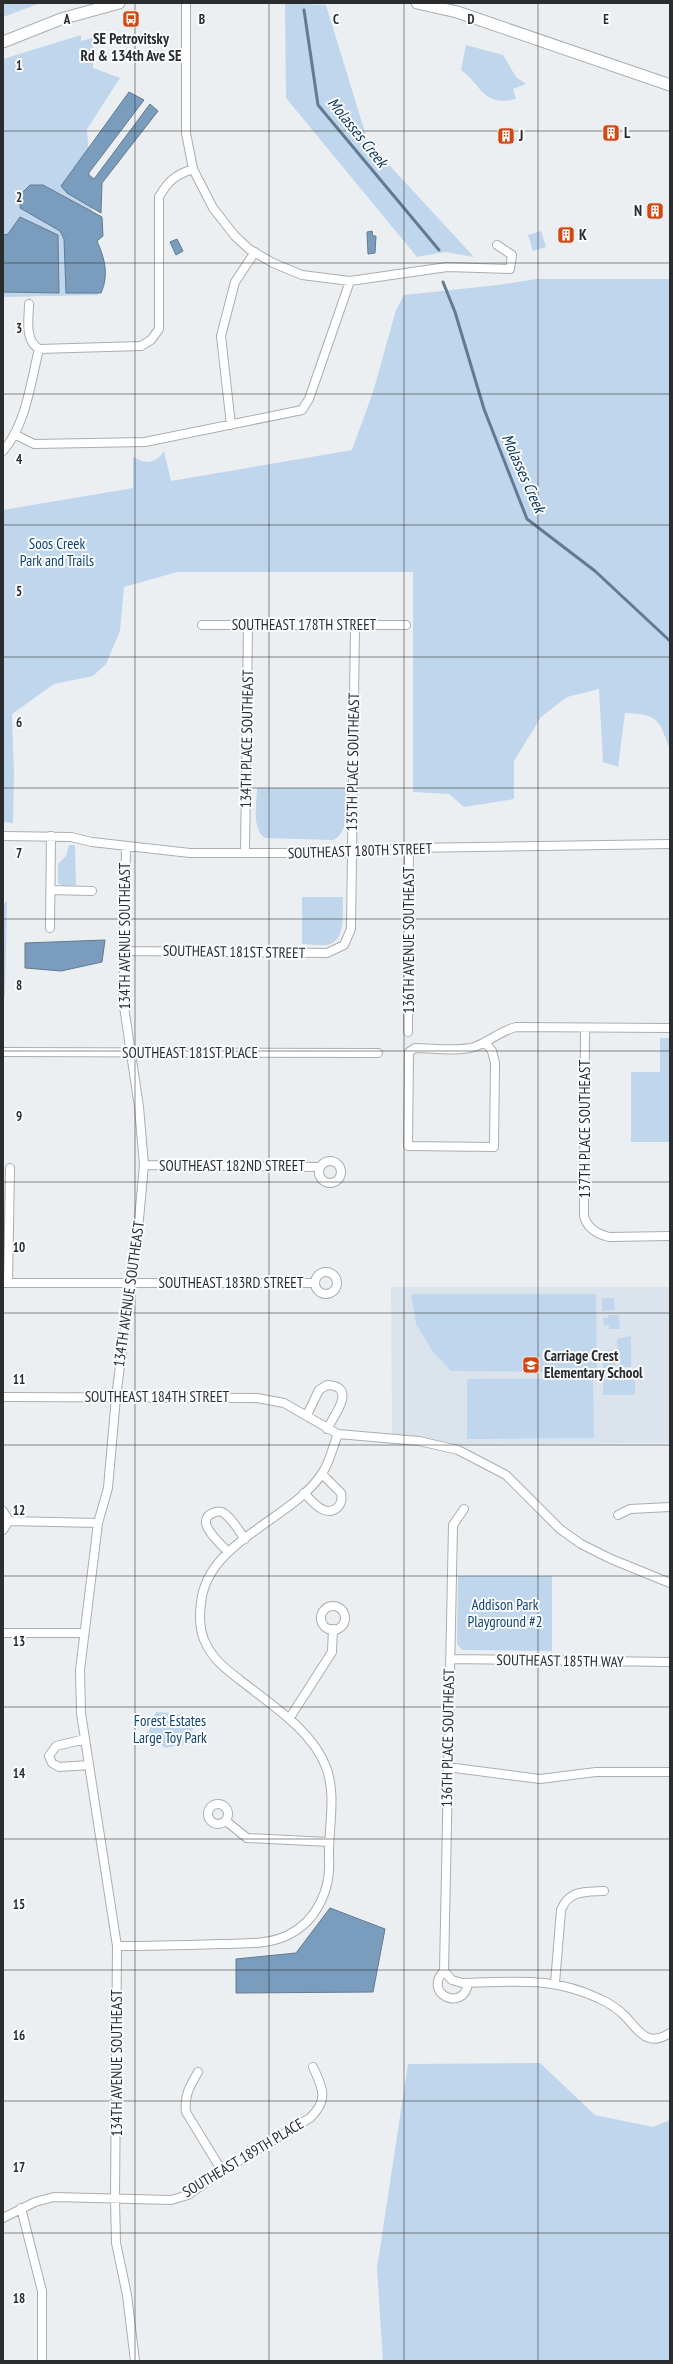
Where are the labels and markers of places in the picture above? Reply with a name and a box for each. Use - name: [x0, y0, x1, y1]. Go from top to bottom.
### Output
- bus stop icon: SE Petrovitsky Rd & 134th Ave SE: [121, 9, 141, 29]
- place label: SE Petrovitsky Rd & 134th Ave SE: [81, 29, 181, 65]
- building icon: L: [601, 123, 621, 143]
- place label: L: [624, 123, 631, 142]
- building icon: J: [496, 126, 516, 146]
- place label: J: [518, 126, 523, 145]
- place label: N: [634, 201, 642, 220]
- building icon: N: [645, 201, 665, 221]
- building icon: K: [556, 225, 576, 245]
- place label: K: [579, 225, 587, 244]
- place label: Carriage Crest Elementary School: [544, 1346, 643, 1382]
- school or university icon: Carriage Crest Elementary School: [521, 1355, 541, 1375]

